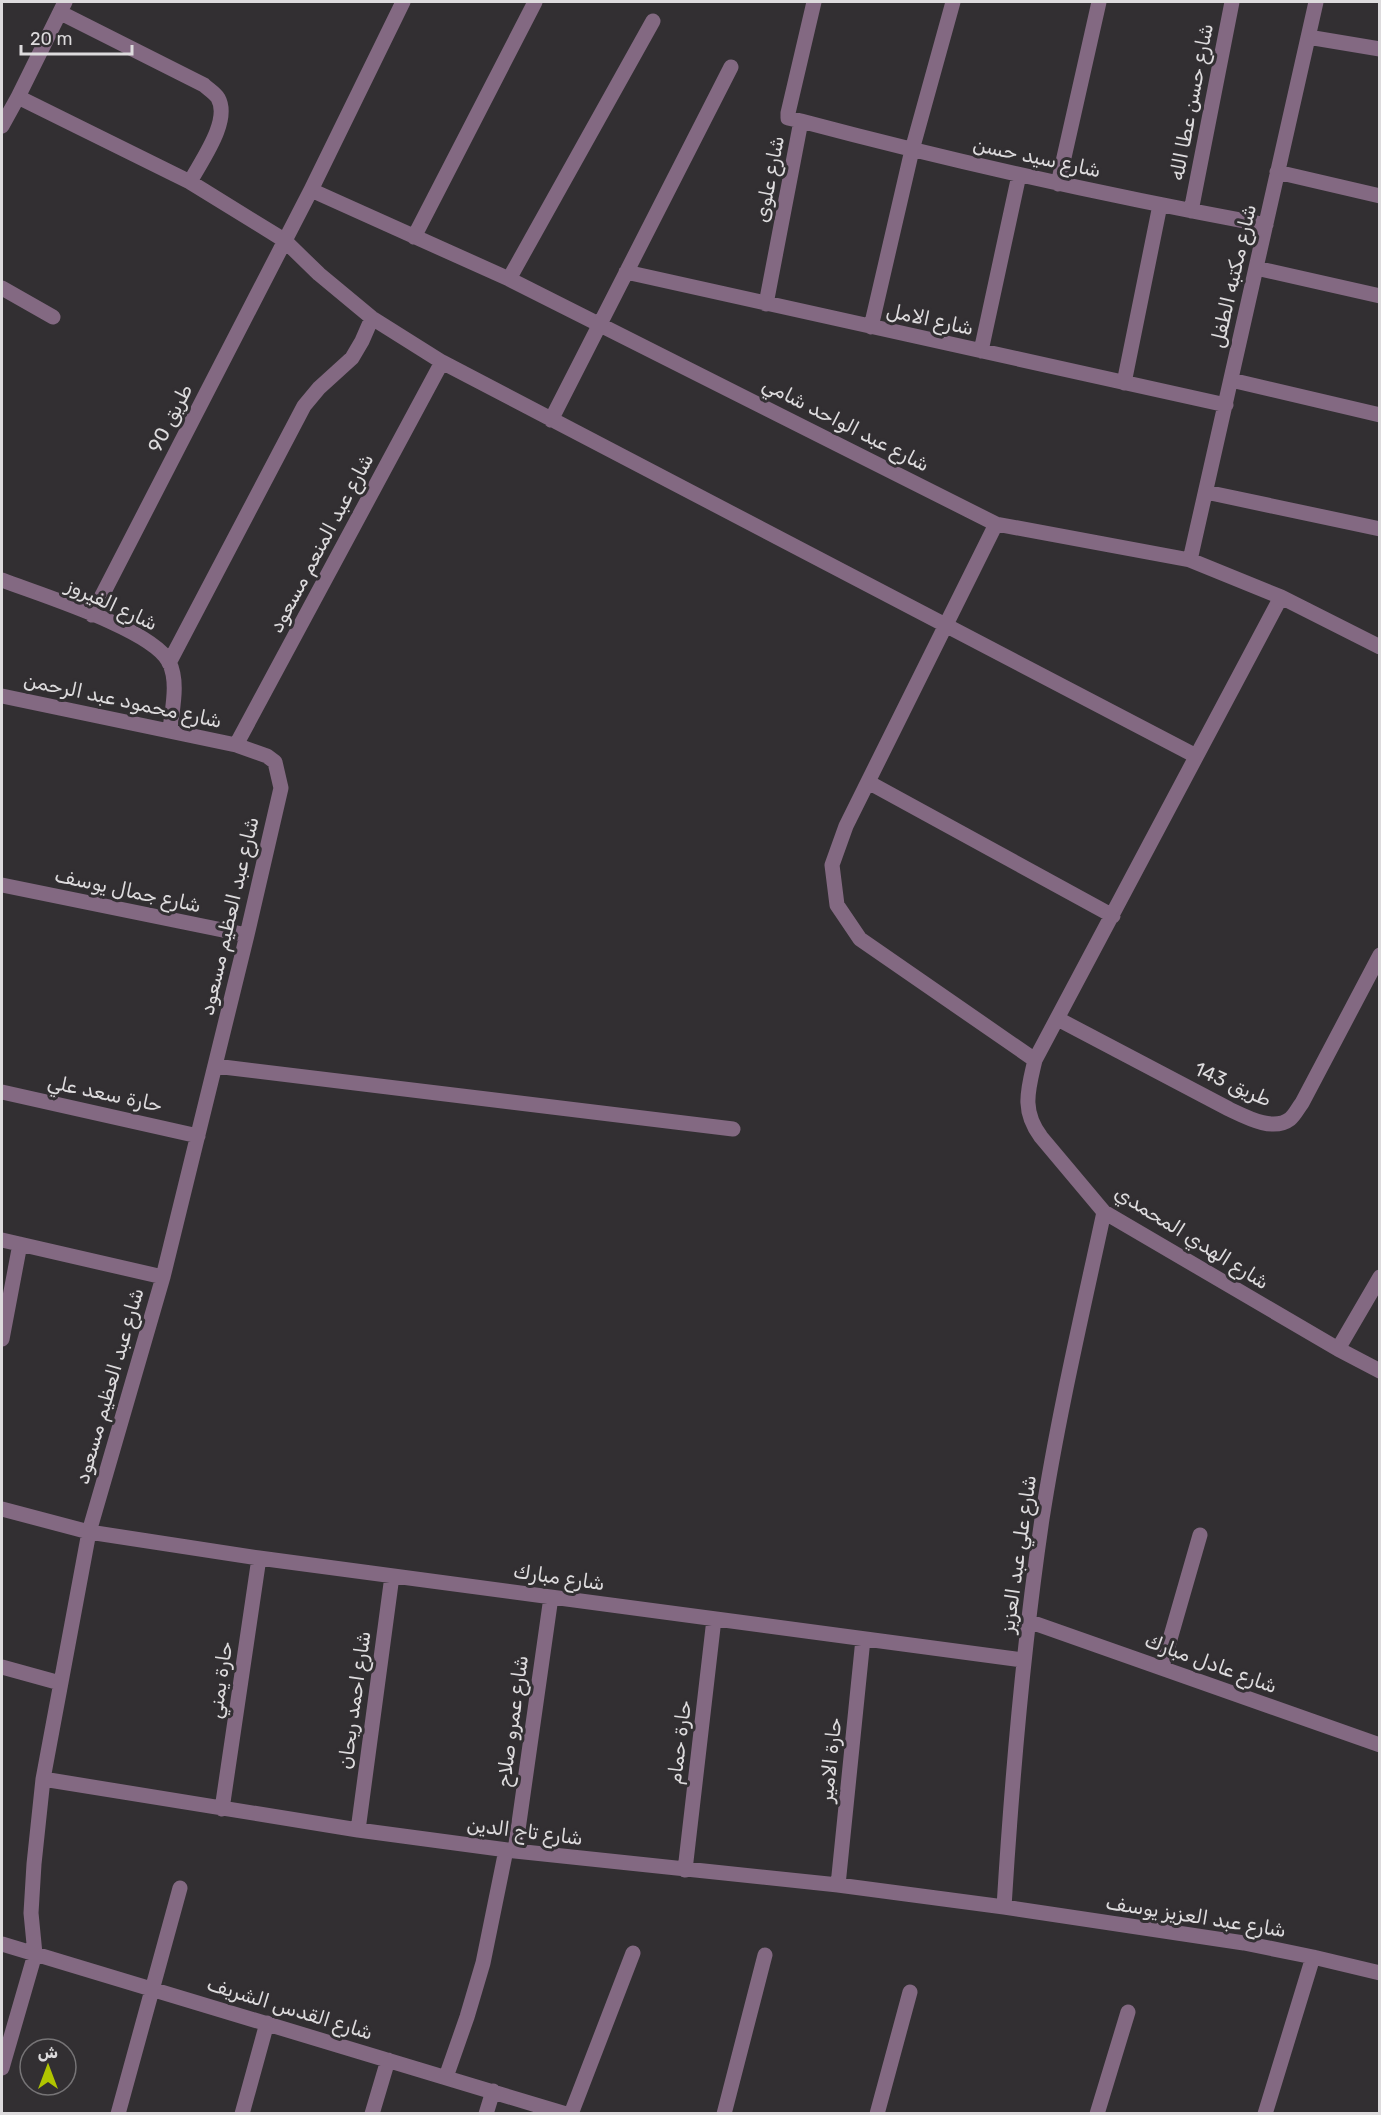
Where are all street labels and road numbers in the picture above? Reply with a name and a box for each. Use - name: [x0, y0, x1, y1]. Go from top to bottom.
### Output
- street label: شارع حسن عطا الله: [1164, 21, 1220, 183]
- street label: شارع سيد حسن: [971, 132, 1103, 184]
- street label: شارع علوى: [749, 134, 791, 225]
- street label: شارع مكتبه الطفل: [1205, 202, 1263, 351]
- street label: شارع الامل: [884, 298, 976, 342]
- street label: شارع عبد الواحد شامي: [757, 371, 934, 479]
- street label: طريق 90: [143, 380, 197, 456]
- street label: شارع عبد المنعم مسعود: [263, 449, 380, 638]
- street label: شارع الفيروز: [61, 572, 161, 637]
- street label: شارع محمود عبد الرحمن: [21, 667, 224, 735]
- street label: شارع عبد العظيم مسعود: [194, 814, 265, 1018]
- street label: شارع جمال يوسف: [52, 863, 203, 919]
- street label: طريق 143: [1191, 1056, 1275, 1112]
- street label: حارة سعد علي: [45, 1069, 165, 1120]
- street label: شارع الهدي المحمدي: [1109, 1180, 1274, 1296]
- street label: شارع عبد العظيم مسعود: [69, 1285, 150, 1487]
- street label: شارع علي عبد العزيز: [995, 1474, 1044, 1636]
- street label: شارع مبارك: [511, 1559, 606, 1597]
- street label: شارع عادل مبارك: [1141, 1628, 1280, 1700]
- street label: شارع احمد ريحان: [332, 1629, 378, 1771]
- street label: حارة يمني: [203, 1640, 240, 1721]
- street label: شارع عمرو صلاح: [491, 1654, 535, 1789]
- street label: حارة حمام: [662, 1699, 698, 1786]
- street label: حارة الامير: [814, 1716, 846, 1805]
- street label: شارع تاج الدين: [465, 1812, 584, 1852]
- street label: شارع عبد العزيز يوسف: [1104, 1890, 1288, 1944]
- street label: شارع القدس الشريف: [203, 1971, 376, 2047]

